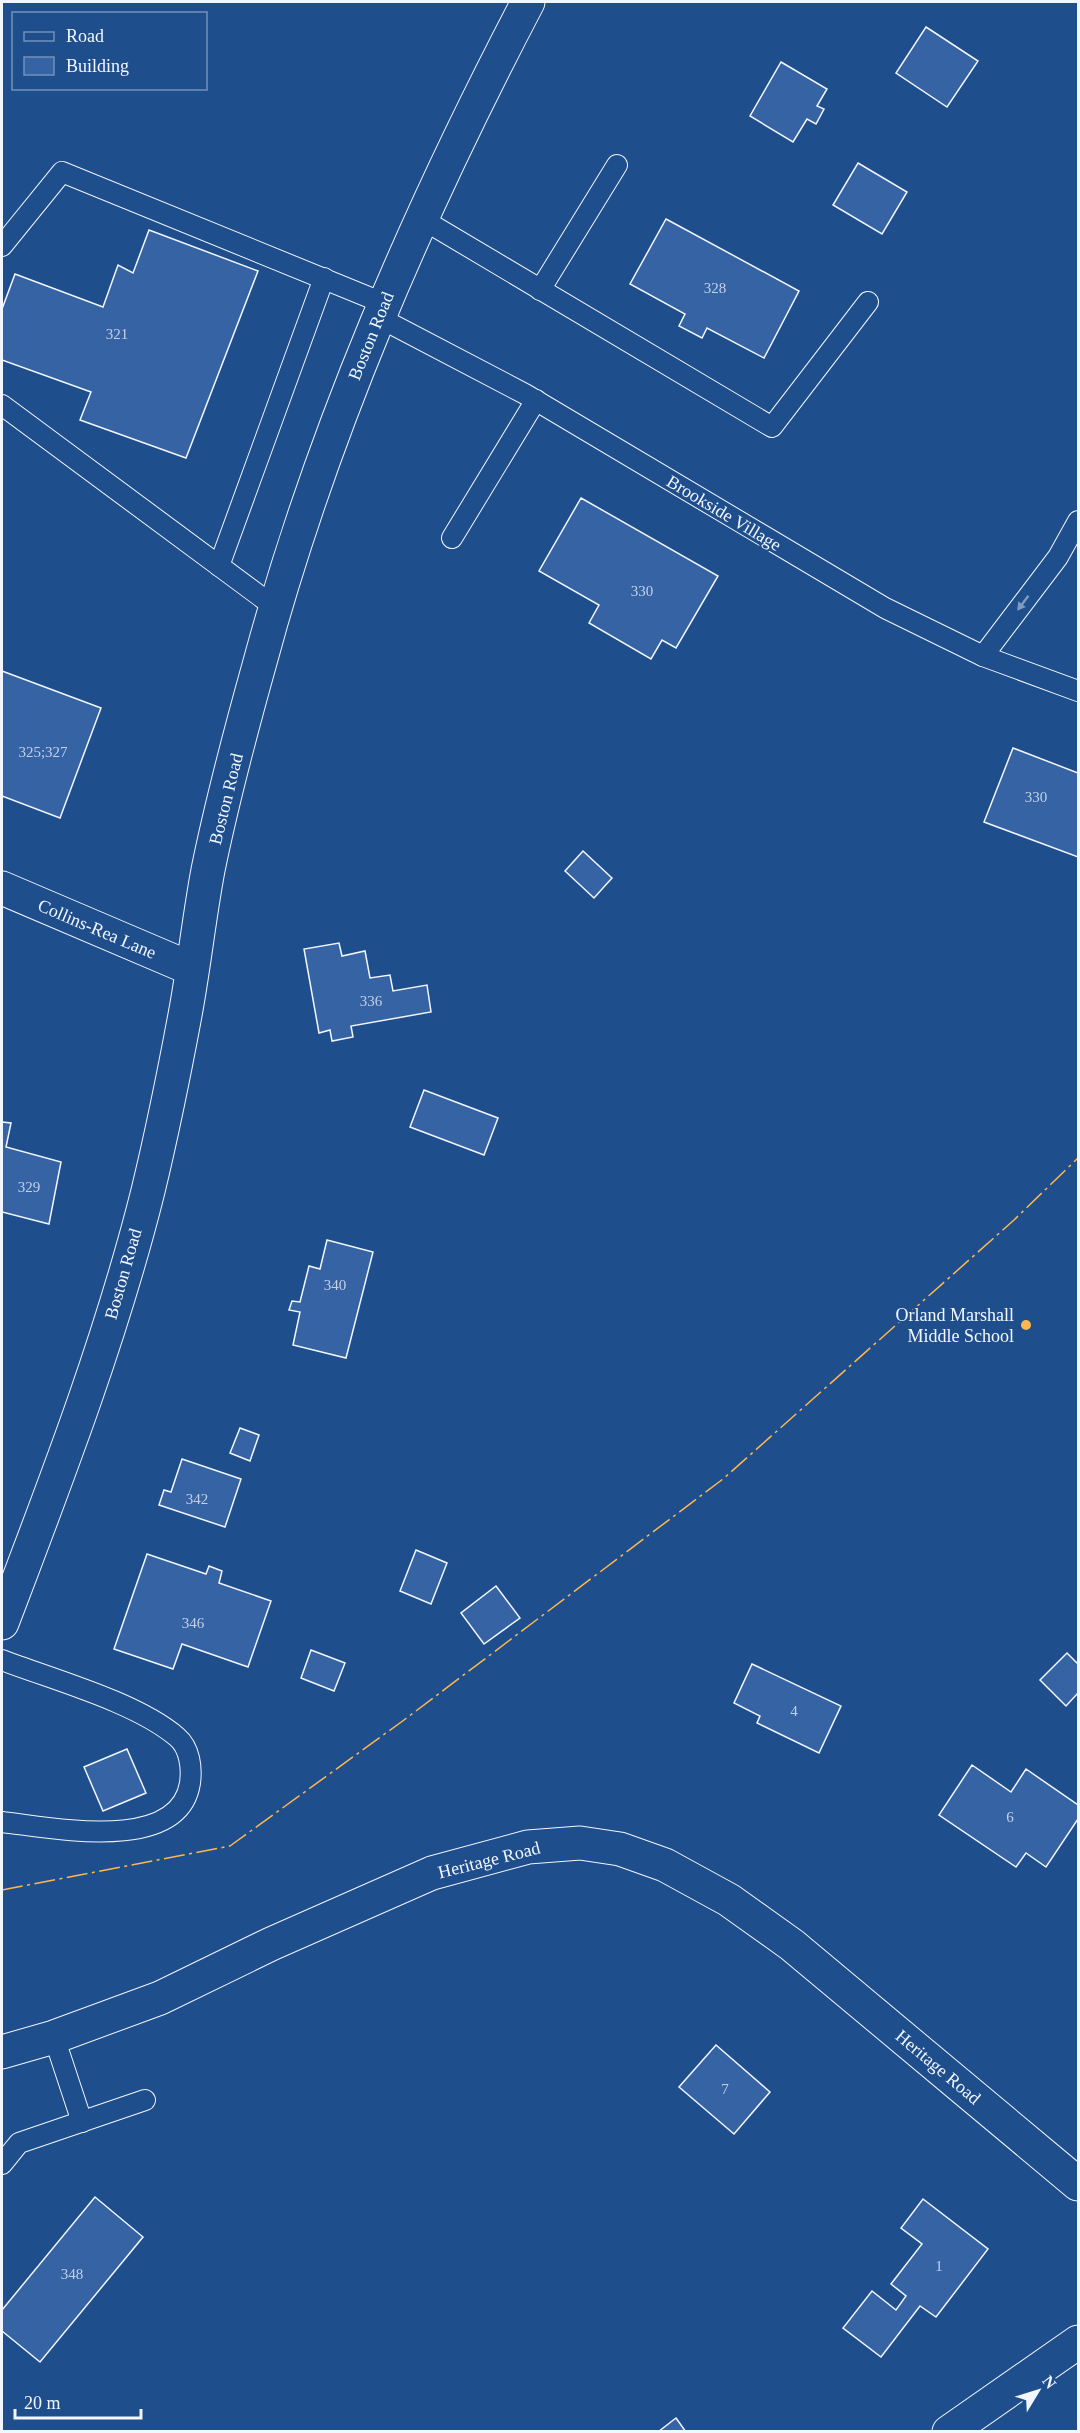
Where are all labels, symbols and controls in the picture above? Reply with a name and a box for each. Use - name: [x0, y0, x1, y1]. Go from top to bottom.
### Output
- legend: [12, 12, 207, 90]
- text: Road: [66, 26, 104, 46]
- text: Building: [66, 56, 129, 76]
- house number: 328: [704, 280, 726, 296]
- street label: Boston Road: [344, 289, 398, 383]
- house number: 321: [106, 326, 128, 342]
- street label: Brookside Village: [663, 471, 785, 555]
- house number: 330: [631, 583, 653, 599]
- one-way arrow: [1017, 595, 1029, 611]
- house number: 325;327: [18, 744, 68, 760]
- street label: Boston Road: [205, 751, 247, 847]
- house number: 330: [1025, 789, 1047, 805]
- street label: Collins-Rea Lane: [35, 895, 159, 963]
- house number: 336: [360, 993, 383, 1009]
- house number: 329: [18, 1179, 40, 1195]
- street label: Boston Road: [100, 1226, 146, 1322]
- house number: 340: [324, 1277, 346, 1293]
- place label: Orland Marshall Middle School: [896, 1305, 1014, 1346]
- marker: Orland Marshall Middle School: [1019, 1318, 1033, 1332]
- house number: 342: [186, 1491, 208, 1507]
- house number: 346: [182, 1615, 205, 1631]
- house number: 4: [790, 1703, 798, 1719]
- house number: 6: [1006, 1809, 1014, 1825]
- street label: Heritage Road: [436, 1838, 542, 1882]
- street label: Heritage Road: [892, 2026, 984, 2108]
- house number: 7: [721, 2081, 729, 2097]
- house number: 1: [935, 2258, 943, 2274]
- house number: 348: [61, 2266, 83, 2282]
- north arrow: [1008, 2361, 1068, 2421]
- text: N: [1039, 2372, 1060, 2392]
- scale bar: [15, 2382, 141, 2420]
- text: 20 m: [24, 2393, 61, 2413]

